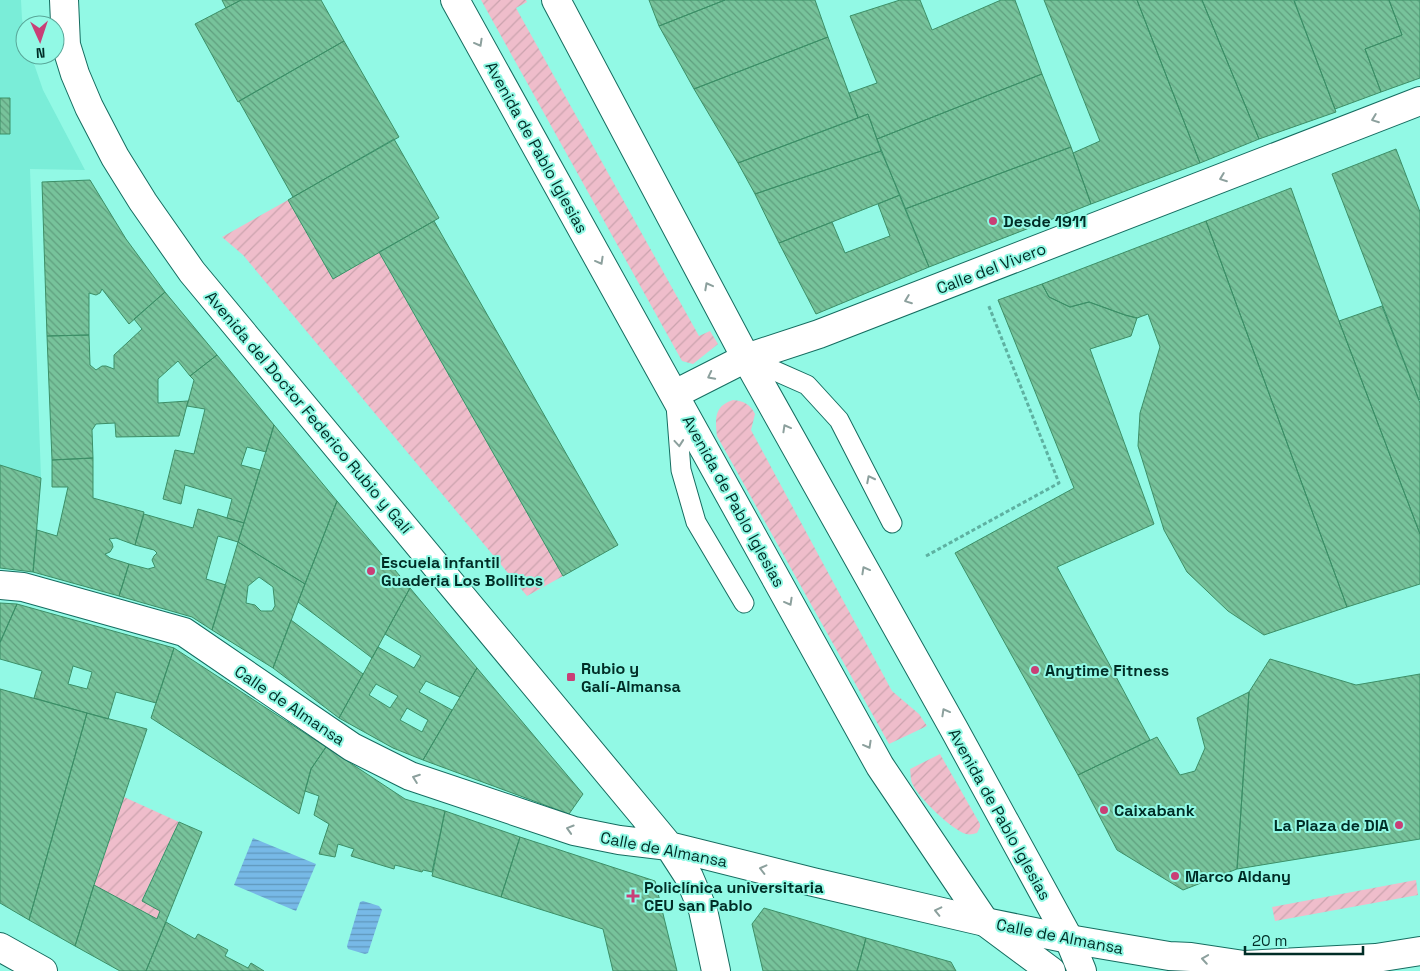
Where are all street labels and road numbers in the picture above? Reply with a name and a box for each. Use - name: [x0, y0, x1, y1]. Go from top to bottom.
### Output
- street label: Avenida de Pablo Iglesias: [481, 58, 593, 237]
- street label: Calle del Vivero: [933, 238, 1049, 299]
- street label: Avenida del Doctor Federico Rubio y Galí: [201, 287, 417, 538]
- street label: Avenida de Pablo Iglesias: [678, 412, 790, 591]
- street label: Calle de Almansa: [230, 661, 349, 750]
- street label: Avenida de Pablo Iglesias: [944, 725, 1056, 904]
- street label: Calle de Almansa: [599, 827, 729, 872]
- street label: Calle de Almansa: [995, 914, 1125, 959]

